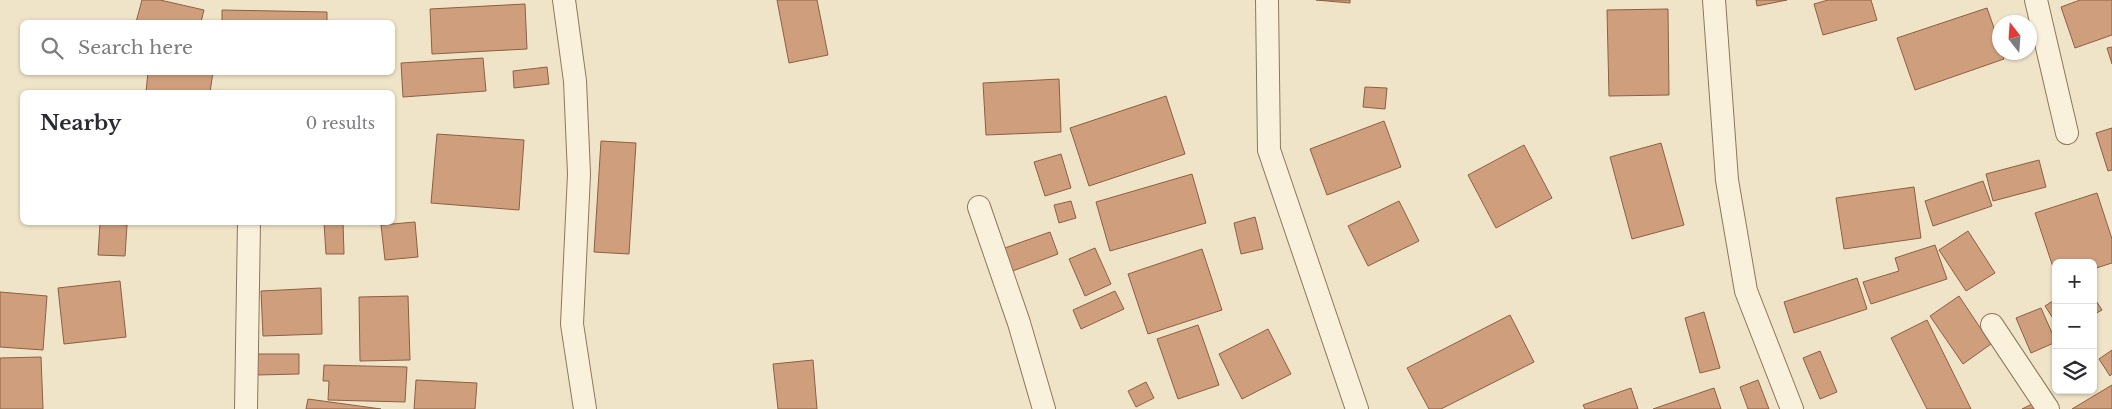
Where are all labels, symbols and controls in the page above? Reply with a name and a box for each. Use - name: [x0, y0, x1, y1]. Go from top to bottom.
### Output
- north arrow: [1992, 15, 2037, 60]
- search box: [20, 20, 395, 75]
- icon: search: [38, 34, 66, 62]
- text: Search here: [78, 36, 193, 59]
- text: Nearby: [40, 110, 121, 136]
- text: 0 results: [306, 113, 375, 133]
- map controls: [2052, 259, 2097, 394]
- button: +: [2052, 259, 2097, 304]
- button: −: [2052, 304, 2097, 349]
- button: layers: [2052, 349, 2097, 394]

